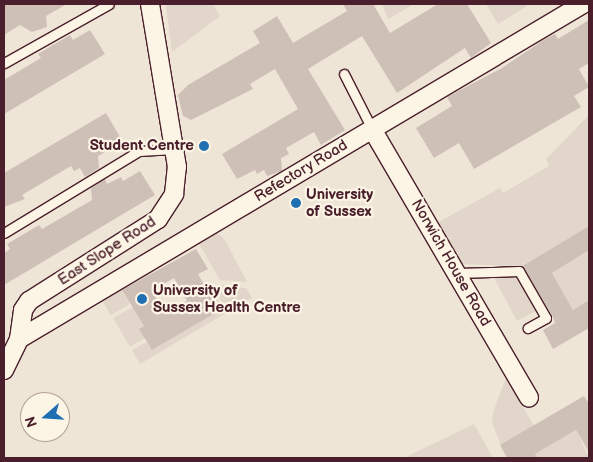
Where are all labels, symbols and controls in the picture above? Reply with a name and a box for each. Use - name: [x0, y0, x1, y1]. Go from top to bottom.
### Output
- street label: Refectory Road: [251, 136, 351, 206]
- place label: Student Centre: [90, 137, 194, 155]
- marker: Student Centre: [198, 140, 210, 152]
- place label: University of Sussex: [306, 185, 373, 220]
- street label: Norwich House Road: [407, 196, 495, 330]
- marker: University of Sussex: [290, 197, 302, 209]
- street label: East Slope Road: [55, 213, 159, 289]
- place label: University of Sussex Health Centre: [153, 281, 301, 316]
- marker: University of Sussex Health Centre: [135, 292, 149, 306]
- north arrow: [20, 392, 70, 442]
- text: N: [22, 414, 41, 429]

